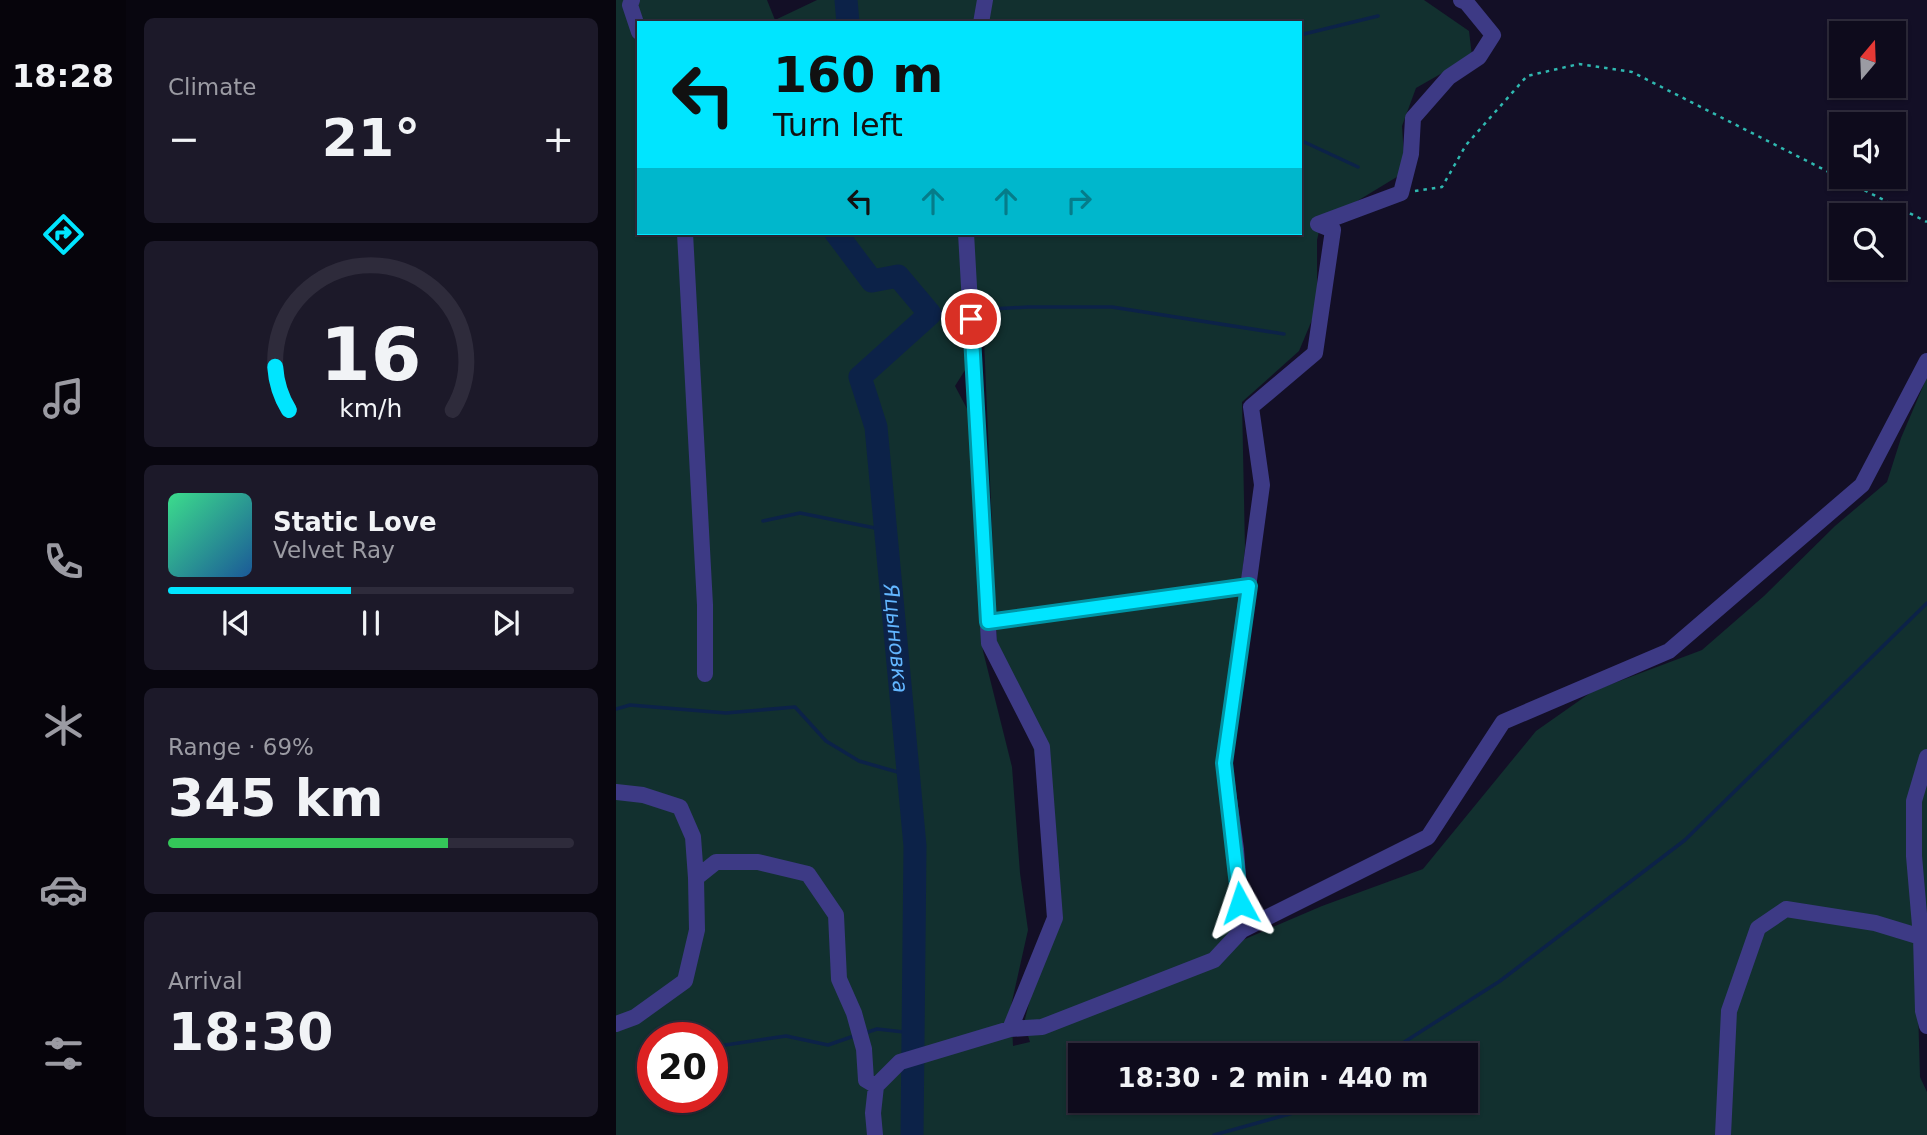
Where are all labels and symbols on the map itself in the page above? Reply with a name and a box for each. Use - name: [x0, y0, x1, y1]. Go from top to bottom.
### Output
- north arrow: [1829, 21, 1906, 98]
- pin: [941, 289, 1001, 349]
- water label: Яцыновка: [879, 581, 913, 694]
- position arrow: [1203, 866, 1277, 940]
- speed limit sign: 20: [637, 1022, 728, 1113]

